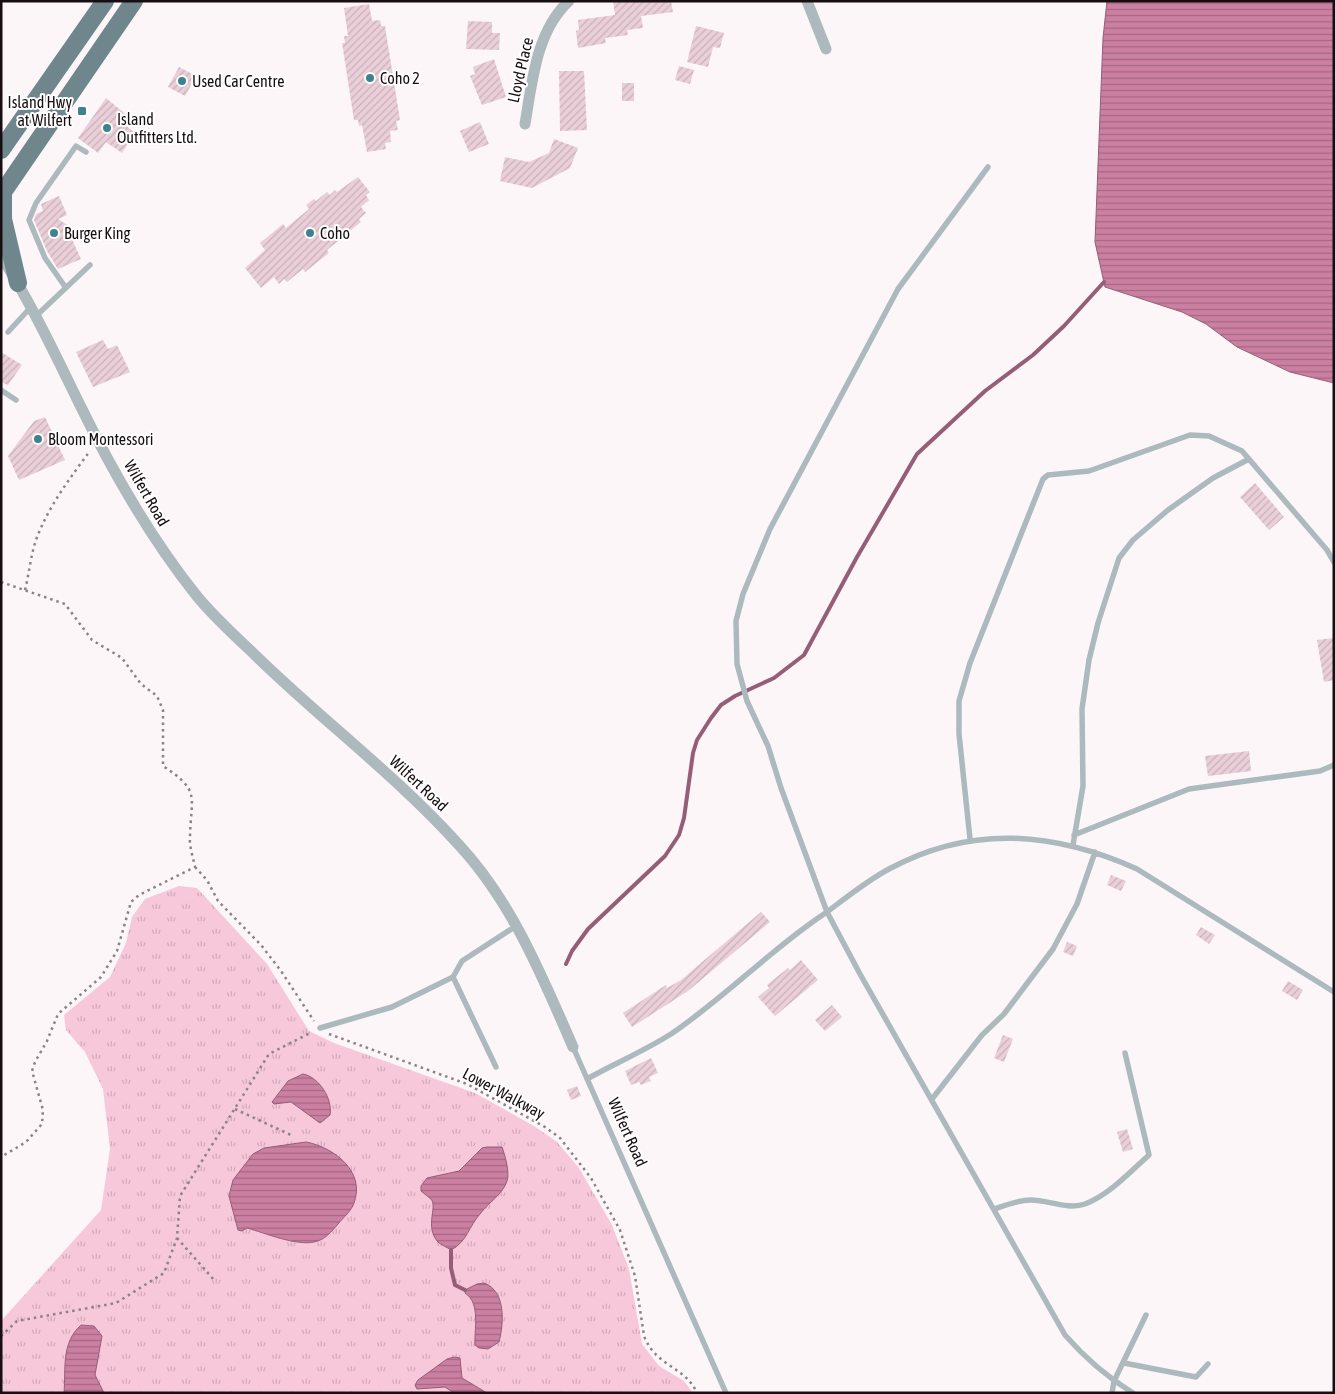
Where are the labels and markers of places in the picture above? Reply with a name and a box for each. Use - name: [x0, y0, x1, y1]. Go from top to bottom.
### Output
- place label: Coho 2: [380, 69, 420, 87]
- place label: Used Car Centre: [192, 72, 284, 90]
- marker: Coho 2: [364, 72, 376, 84]
- marker: Used Car Centre: [176, 75, 188, 87]
- place label: Island Hwy at Wilfert: [8, 93, 72, 129]
- marker: Island Hwy at Wilfert: [76, 105, 88, 117]
- place label: Island Outfitters Ltd.: [117, 110, 197, 146]
- marker: Island Outfitters Ltd.: [101, 122, 113, 134]
- place label: Burger King: [64, 224, 131, 243]
- place label: Coho: [320, 224, 350, 242]
- marker: Burger King: [48, 227, 60, 239]
- marker: Coho: [304, 227, 316, 239]
- place label: Bloom Montessori: [48, 430, 153, 448]
- marker: Bloom Montessori: [32, 433, 44, 445]

